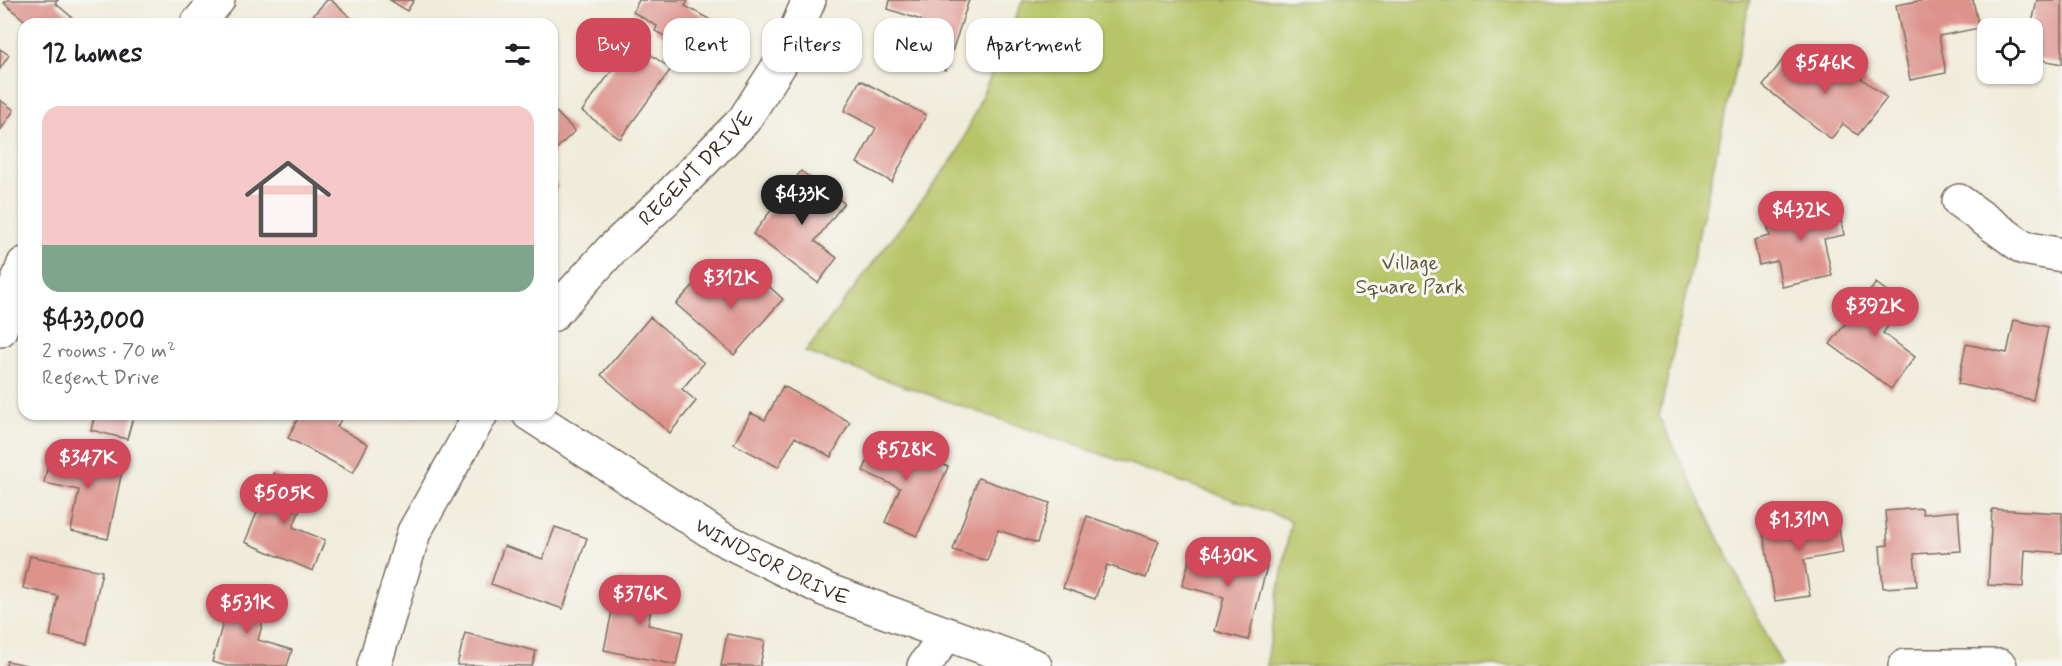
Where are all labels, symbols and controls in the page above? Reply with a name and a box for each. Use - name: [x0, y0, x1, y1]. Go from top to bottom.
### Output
- chip: Buy: [576, 18, 651, 72]
- chip: Rent: [663, 18, 750, 72]
- chip: Filters: [762, 18, 862, 72]
- chip: New: [874, 18, 954, 72]
- chip: Apartment: [966, 18, 1103, 72]
- map controls: [1977, 18, 2043, 84]
- button: locate: [1977, 18, 2043, 84]
- text: 12 homes: [42, 37, 142, 71]
- icon: filters: [501, 38, 534, 71]
- pin: $546K: [1783, 44, 1867, 95]
- text: $546K: [1795, 50, 1855, 77]
- street label: REGENT DRIVE: [633, 106, 761, 233]
- icon: home: [234, 145, 342, 253]
- pin: $433K: [760, 175, 844, 226]
- text: $433K: [775, 181, 829, 208]
- pin: $432K: [1759, 191, 1843, 242]
- text: $432K: [1772, 197, 1830, 224]
- park label: Village Square Park: [1355, 249, 1465, 301]
- pin: $312K: [689, 259, 773, 310]
- text: $312K: [703, 265, 759, 292]
- pin: $392K: [1833, 287, 1917, 338]
- text: $392K: [1846, 293, 1904, 320]
- text: $433,000: [42, 304, 145, 338]
- text: 2 rooms · 70 m²: [42, 338, 176, 365]
- text: Regent Drive: [42, 365, 159, 392]
- pin: $528K: [864, 431, 948, 482]
- text: $528K: [876, 437, 936, 464]
- pin: $347K: [46, 439, 130, 490]
- text: $347K: [59, 445, 117, 472]
- pin: $505K: [242, 474, 326, 525]
- text: $505K: [254, 480, 314, 507]
- pin: $1.31M: [1750, 501, 1848, 552]
- text: $1.31M: [1769, 507, 1829, 534]
- street label: WINDSOR DRIVE: [689, 512, 853, 612]
- pin: $430K: [1186, 537, 1270, 588]
- text: $430K: [1199, 543, 1257, 570]
- pin: $376K: [598, 575, 682, 626]
- text: $376K: [613, 581, 667, 608]
- pin: $531K: [205, 584, 289, 635]
- text: $531K: [220, 590, 274, 617]

